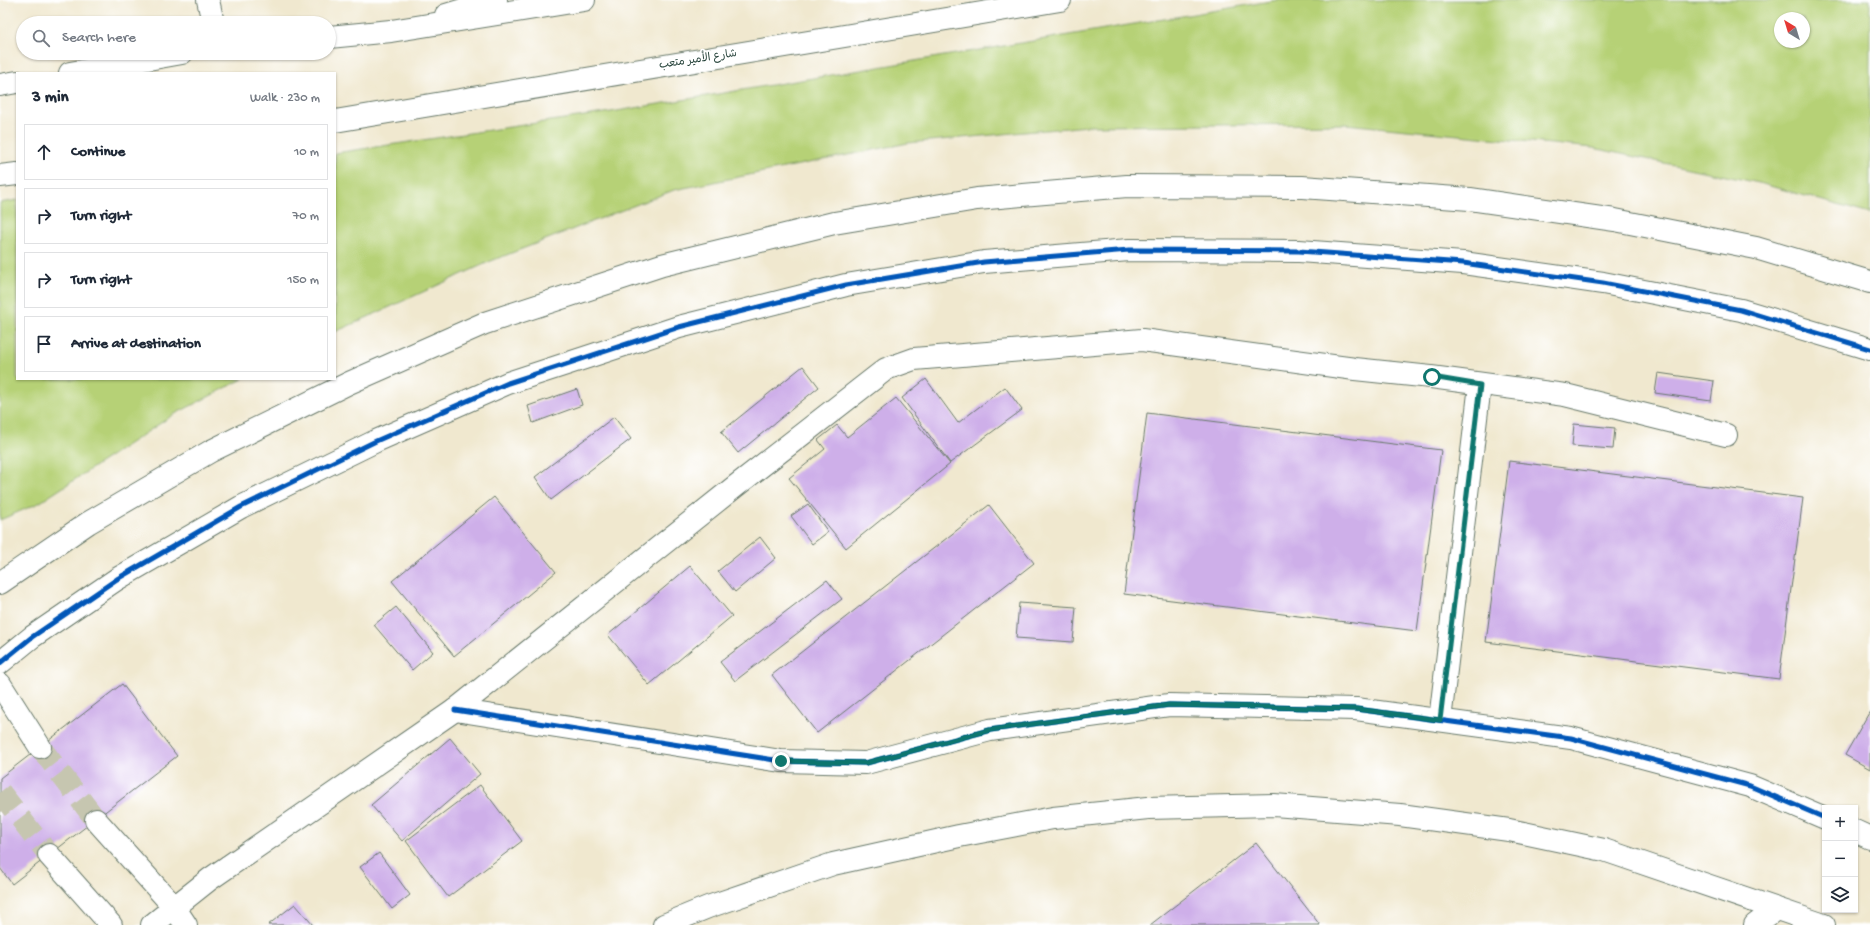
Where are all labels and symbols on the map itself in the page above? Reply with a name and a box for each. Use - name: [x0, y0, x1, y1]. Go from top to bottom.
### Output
- north arrow: [1774, 12, 1810, 48]
- street label: شارع الأمير متعب: [658, 45, 738, 73]
- route start: [1423, 368, 1441, 386]
- route end: [772, 752, 790, 770]

